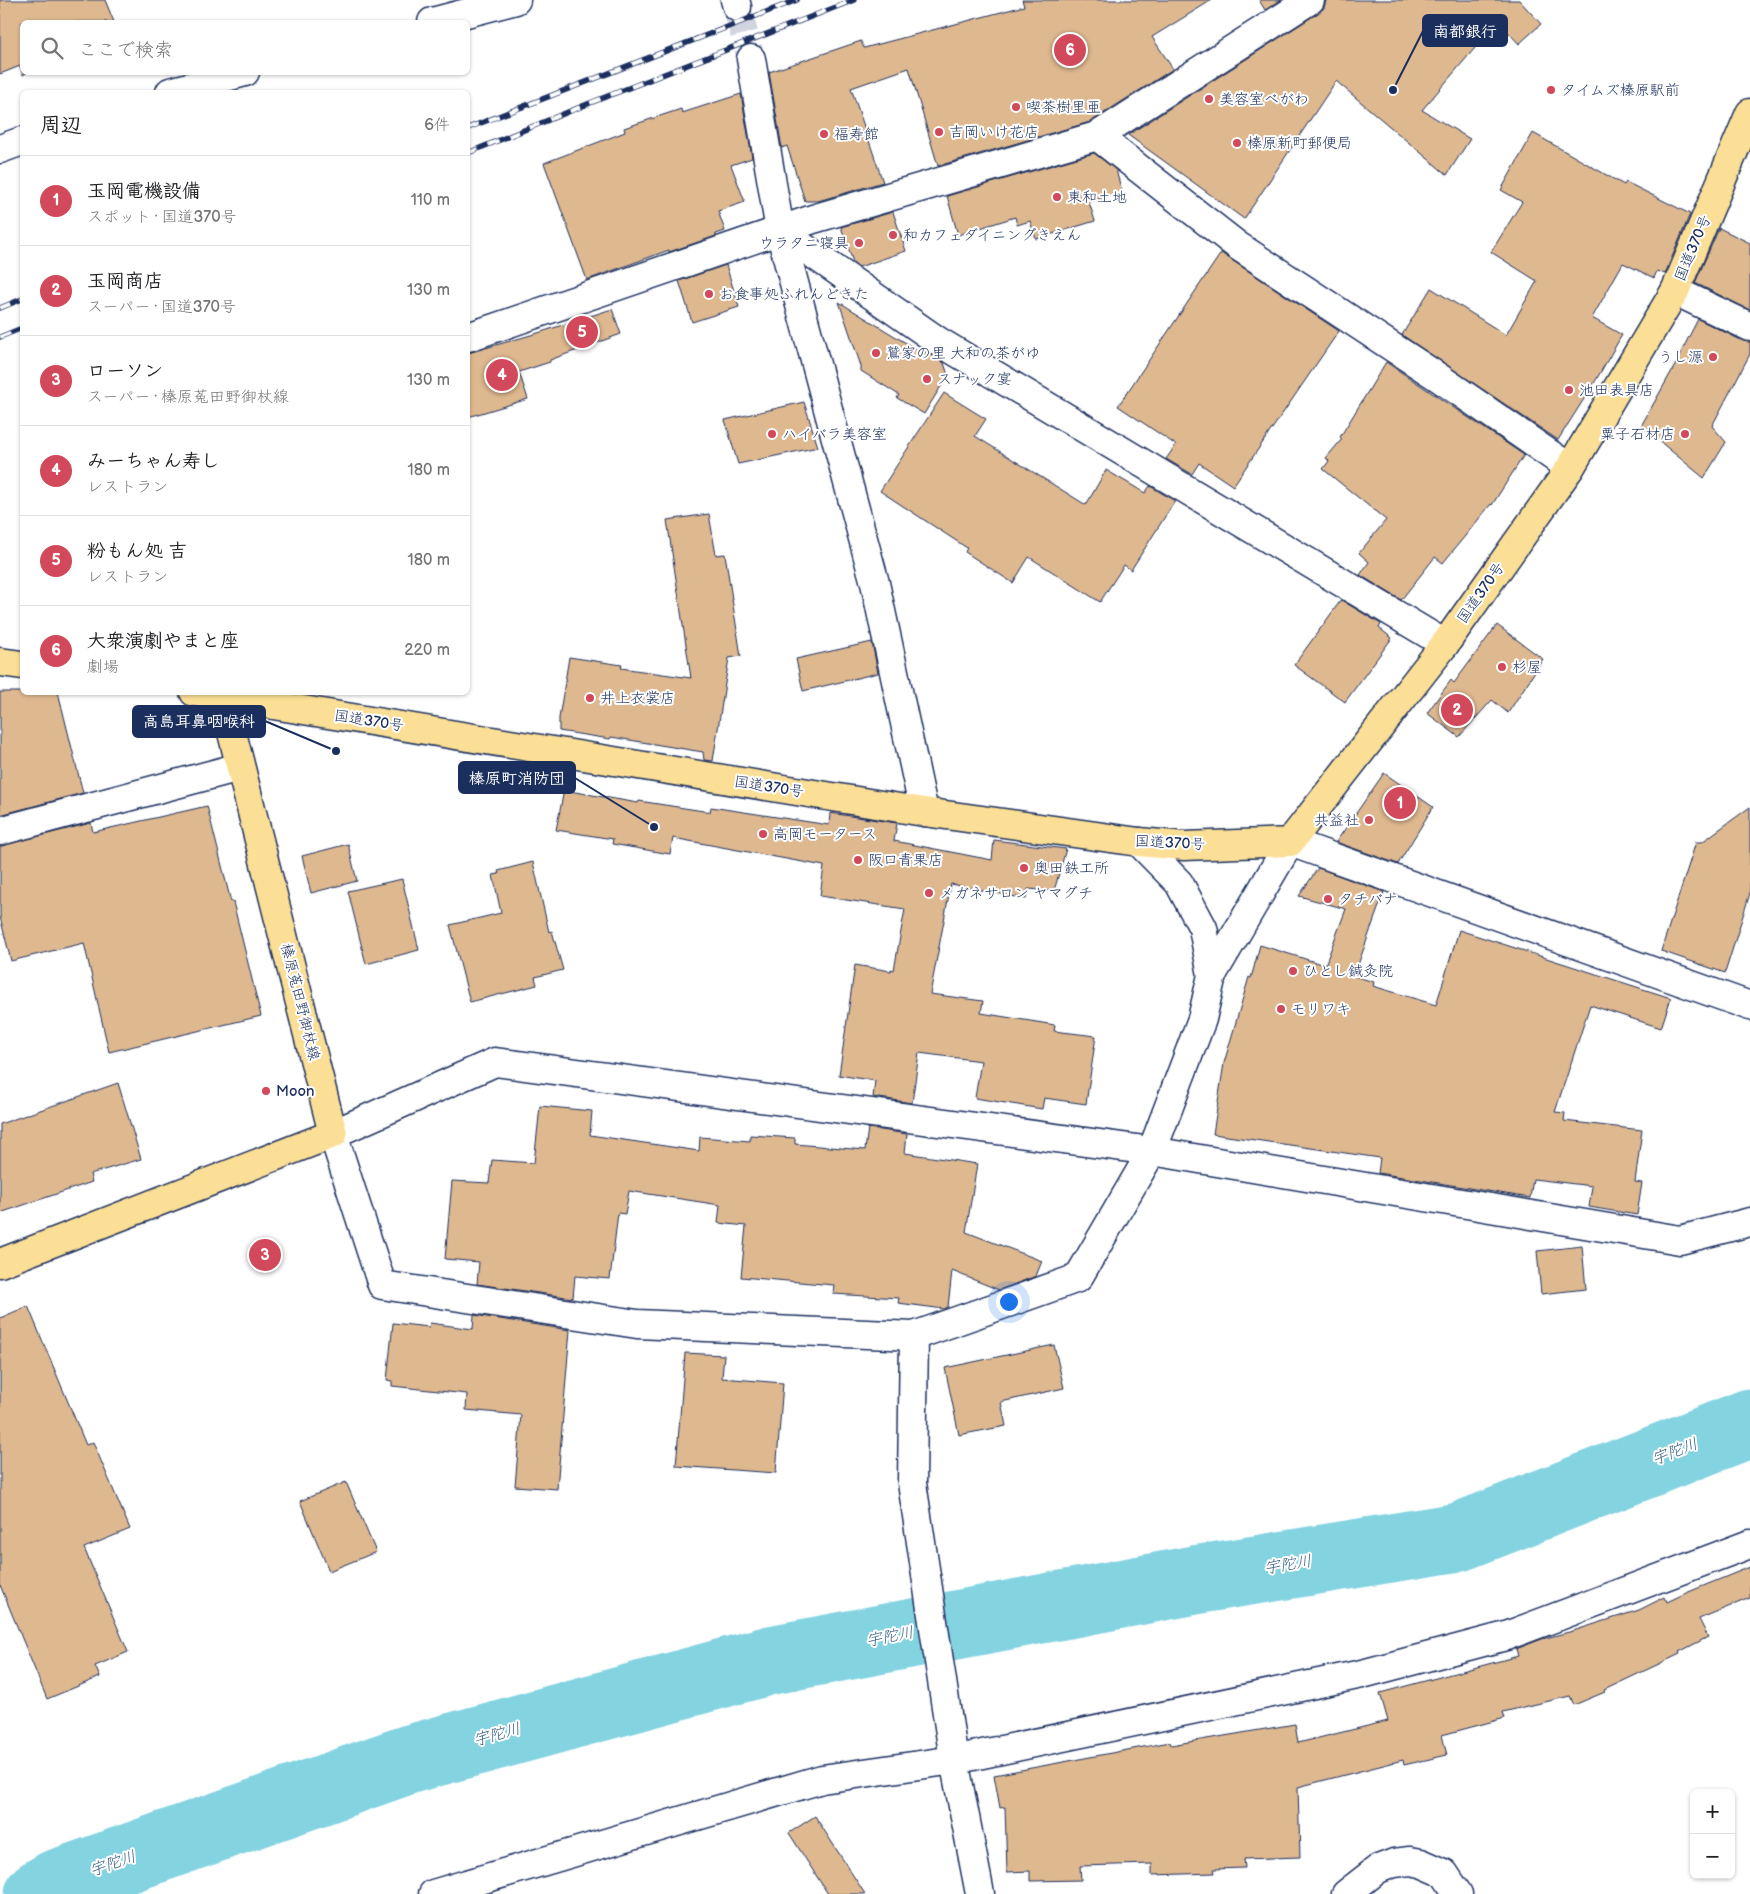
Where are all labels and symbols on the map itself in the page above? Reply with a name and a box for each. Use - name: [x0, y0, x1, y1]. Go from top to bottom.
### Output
- callout: 南都銀行: [1423, 15, 1507, 46]
- text: 南都銀行: [1433, 23, 1497, 42]
- pin: 6: [1054, 31, 1086, 69]
- place label: タイムズ榛原駅前: [1561, 81, 1680, 100]
- marker: タイムズ榛原駅前: [1545, 84, 1557, 96]
- place label: 美容室べがわ: [1219, 90, 1309, 109]
- marker: 美容室べがわ: [1203, 93, 1215, 105]
- place label: 喫茶樹里亜: [1026, 98, 1101, 117]
- marker: 喫茶樹里亜: [1010, 101, 1022, 113]
- place label: 吉岡いけ花店: [949, 123, 1039, 142]
- place label: 福寿館: [834, 125, 879, 144]
- marker: 吉岡いけ花店: [933, 126, 945, 138]
- marker: 福寿館: [818, 128, 830, 140]
- place label: 榛原新町郵便局: [1247, 134, 1352, 153]
- marker: 榛原新町郵便局: [1231, 137, 1243, 149]
- place label: 東和土地: [1067, 188, 1127, 207]
- marker: 東和土地: [1051, 191, 1063, 203]
- street label: 国道370号: [1670, 212, 1716, 284]
- place label: 和カフェダイニングきえん: [903, 226, 1082, 245]
- marker: 和カフェダイニングきえん: [887, 229, 899, 241]
- place label: ウラタニ寝具: [759, 234, 849, 253]
- marker: ウラタニ寝具: [853, 237, 865, 249]
- place label: お食事処ふれんどきた: [719, 285, 869, 304]
- marker: お食事処ふれんどきた: [703, 288, 715, 300]
- pin: 5: [566, 313, 598, 351]
- place label: 鷲家の里 大和の茶がゆ: [886, 344, 1040, 363]
- marker: 鷲家の里 大和の茶がゆ: [870, 347, 882, 359]
- place label: うし源: [1658, 348, 1703, 367]
- marker: うし源: [1707, 351, 1719, 363]
- pin: 4: [486, 356, 518, 394]
- place label: スナック宴: [937, 370, 1012, 389]
- marker: スナック宴: [921, 373, 933, 385]
- place label: 池田表具店: [1579, 381, 1654, 400]
- marker: 池田表具店: [1563, 384, 1575, 396]
- place label: ハイバラ美容室: [782, 425, 887, 444]
- place label: 粟子石材店: [1600, 425, 1675, 444]
- marker: ハイバラ美容室: [766, 428, 778, 440]
- marker: 粟子石材店: [1679, 428, 1691, 440]
- street label: 国道370号: [1453, 559, 1509, 627]
- place label: 杉屋: [1512, 658, 1542, 677]
- marker: 杉屋: [1496, 661, 1508, 673]
- place label: 井上衣裳店: [600, 689, 675, 708]
- pin: 2: [1441, 691, 1473, 729]
- marker: 井上衣裳店: [584, 692, 596, 704]
- callout: 高島耳鼻咽喉科: [133, 706, 265, 737]
- street label: 国道370号: [333, 706, 405, 736]
- text: 高島耳鼻咽喉科: [143, 713, 255, 732]
- callout: 榛原町消防団: [459, 762, 575, 793]
- text: 榛原町消防団: [469, 770, 565, 789]
- street label: 国道370号: [733, 772, 805, 802]
- pin: 1: [1384, 784, 1416, 822]
- place label: 共益社: [1314, 811, 1359, 830]
- marker: 共益社: [1363, 814, 1375, 826]
- place label: 高岡モータース: [773, 825, 877, 844]
- marker: 高岡モータース: [757, 828, 769, 840]
- street label: 国道370号: [1134, 832, 1206, 854]
- place label: 阪口青果店: [868, 851, 943, 870]
- marker: 阪口青果店: [852, 854, 864, 866]
- place label: 奥田鉄工所: [1034, 859, 1109, 878]
- marker: 奥田鉄工所: [1018, 862, 1030, 874]
- place label: メガネサロン ヤマグチ: [939, 884, 1093, 903]
- marker: メガネサロン ヤマグチ: [923, 887, 935, 899]
- place label: タチバナ: [1338, 890, 1398, 909]
- marker: タチバナ: [1322, 893, 1334, 905]
- street label: 榛原菟田野御杖線: [276, 941, 324, 1063]
- place label: ひとし鍼灸院: [1303, 962, 1393, 981]
- marker: ひとし鍼灸院: [1287, 965, 1299, 977]
- place label: モリワキ: [1291, 1000, 1351, 1019]
- marker: モリワキ: [1275, 1003, 1287, 1015]
- place label: Moon: [276, 1082, 314, 1101]
- marker: Moon: [260, 1085, 272, 1097]
- pin: 3: [249, 1236, 281, 1274]
- your location: [996, 1289, 1022, 1315]
- water label: 宇陀川: [1649, 1435, 1701, 1469]
- water label: 宇陀川: [1263, 1552, 1313, 1578]
- water label: 宇陀川: [865, 1623, 915, 1651]
- water label: 宇陀川: [471, 1720, 523, 1750]
- water label: 宇陀川: [87, 1847, 139, 1881]

